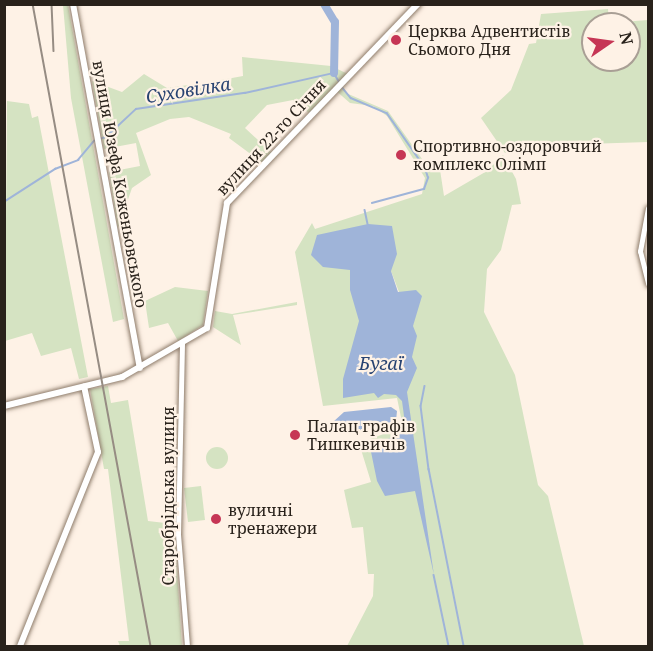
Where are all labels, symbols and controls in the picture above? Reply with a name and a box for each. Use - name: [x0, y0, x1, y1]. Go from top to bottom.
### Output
- north arrow: [581, 12, 641, 72]
- place label: Церква Адвентистів Сьомого Дня: [408, 21, 570, 59]
- text: N: [614, 30, 639, 47]
- marker: Церква Адвентистів Сьомого Дня: [389, 33, 403, 47]
- street label: вулиця Юзефа Коженьовського: [89, 59, 151, 309]
- water label: Суховілка: [144, 73, 232, 107]
- street label: вулиця 22-го Січня: [212, 75, 330, 199]
- place label: Спортивно-оздоровчий комплекс Олімп: [413, 136, 602, 174]
- marker: Спортивно-оздоровчий комплекс Олімп: [394, 148, 408, 162]
- water label: Бугаї: [359, 352, 403, 374]
- street label: Старобрідська вулиця: [158, 406, 178, 586]
- place label: Палац графів Тишкевичів: [307, 416, 415, 454]
- marker: Палац графів Тишкевичів: [288, 428, 302, 442]
- place label: вуличні тренажери: [228, 500, 317, 538]
- marker: вуличні тренажери: [209, 512, 223, 526]

